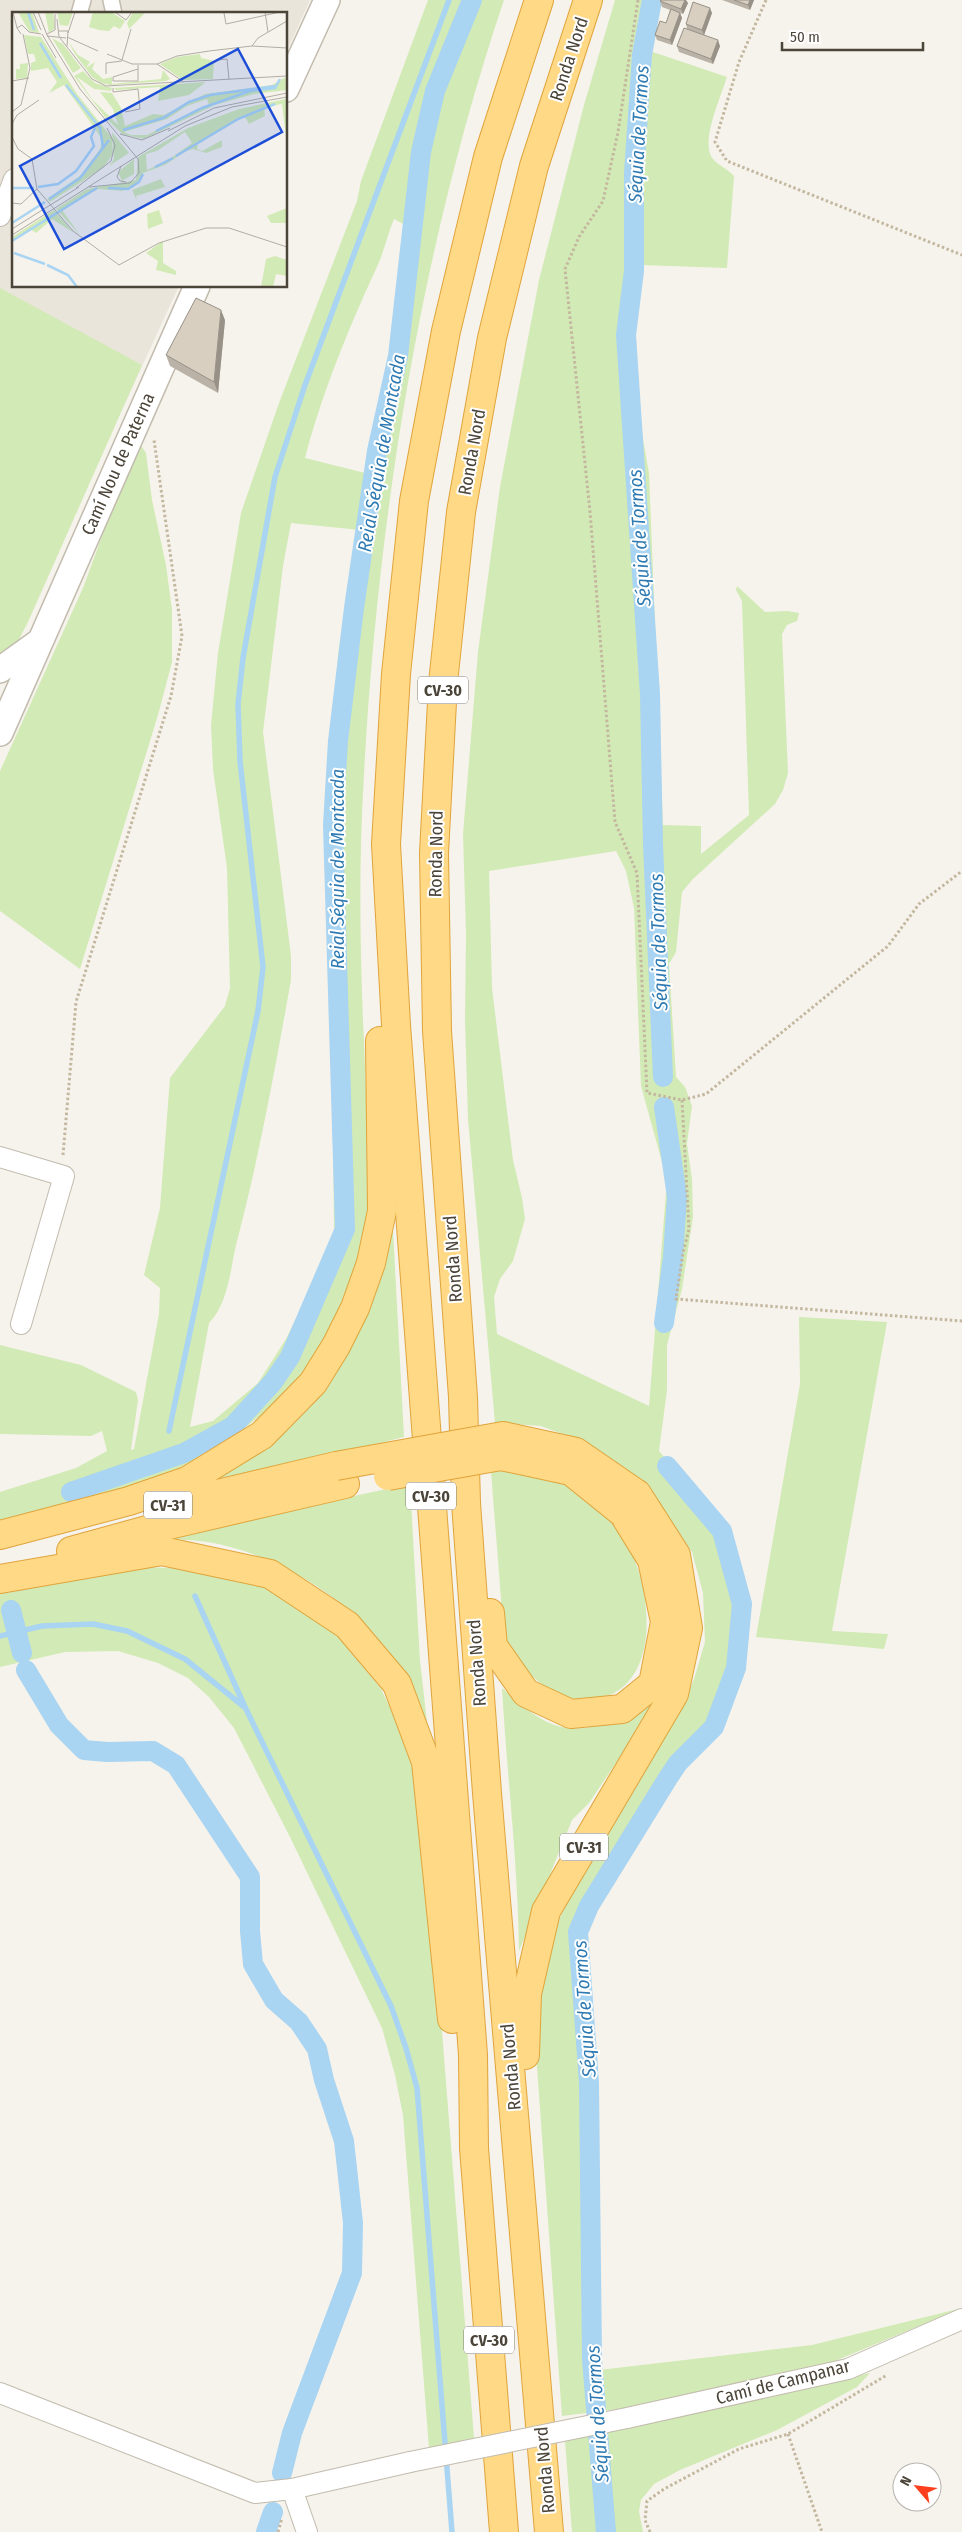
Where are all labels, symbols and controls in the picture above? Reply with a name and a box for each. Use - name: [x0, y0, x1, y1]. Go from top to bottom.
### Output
- inset map: [12, 12, 288, 288]
- street label: Ronda Nord: [545, 14, 593, 104]
- scale bar: [782, 20, 923, 52]
- text: 50 m: [790, 28, 820, 46]
- water label: Séquia de Tormos: [623, 65, 654, 204]
- water label: Reial Séquia de Montcada: [353, 353, 410, 554]
- street label: Camí Nou de Paterna: [77, 389, 159, 539]
- street label: Ronda Nord: [454, 407, 490, 497]
- water label: Séquia de Tormos: [623, 469, 656, 608]
- road number: CV-30: [418, 676, 468, 704]
- water label: Reial Séquia de Montcada: [326, 769, 349, 969]
- street label: Ronda Nord: [424, 810, 448, 898]
- water label: Séquia de Tormos: [645, 873, 672, 1012]
- street label: Ronda Nord: [439, 1215, 467, 1303]
- road number: CV-30: [406, 1482, 456, 1510]
- road number: CV-31: [144, 1492, 192, 1518]
- street label: Ronda Nord: [463, 1619, 491, 1707]
- road number: CV-31: [560, 1834, 608, 1860]
- water label: Séquia de Tormos: [568, 1940, 601, 2079]
- street label: Ronda Nord: [496, 2023, 526, 2111]
- road number: CV-30: [464, 2326, 514, 2354]
- water label: Séquia de Tormos: [581, 2345, 614, 2484]
- street label: Camí de Campanar: [714, 2355, 853, 2409]
- street label: Ronda Nord: [530, 2426, 560, 2514]
- north arrow: [892, 2462, 942, 2512]
- text: N: [896, 2473, 915, 2489]

